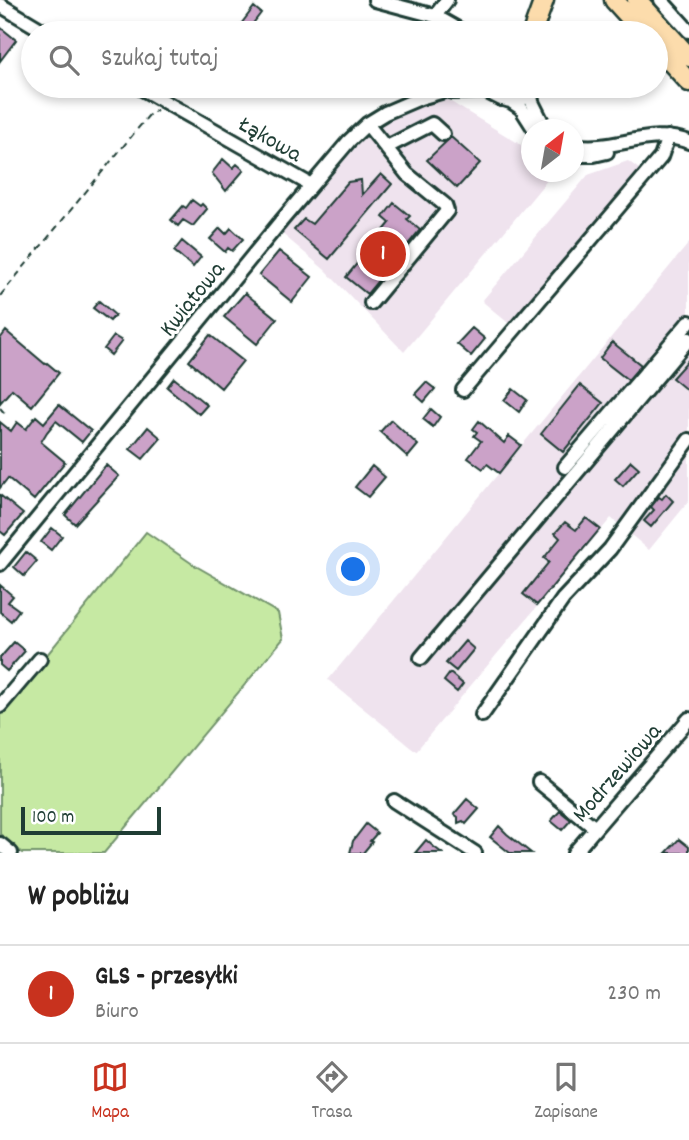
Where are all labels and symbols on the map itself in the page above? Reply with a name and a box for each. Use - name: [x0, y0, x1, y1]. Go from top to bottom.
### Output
- street label: Łąkowa: [231, 108, 308, 173]
- north arrow: [521, 119, 584, 182]
- pin: 1: [360, 228, 406, 280]
- street label: Kwiatowa: [152, 254, 235, 345]
- your location: [336, 552, 370, 586]
- street label: Modrzewiowa: [565, 716, 672, 831]
- scale bar: [21, 804, 161, 836]

